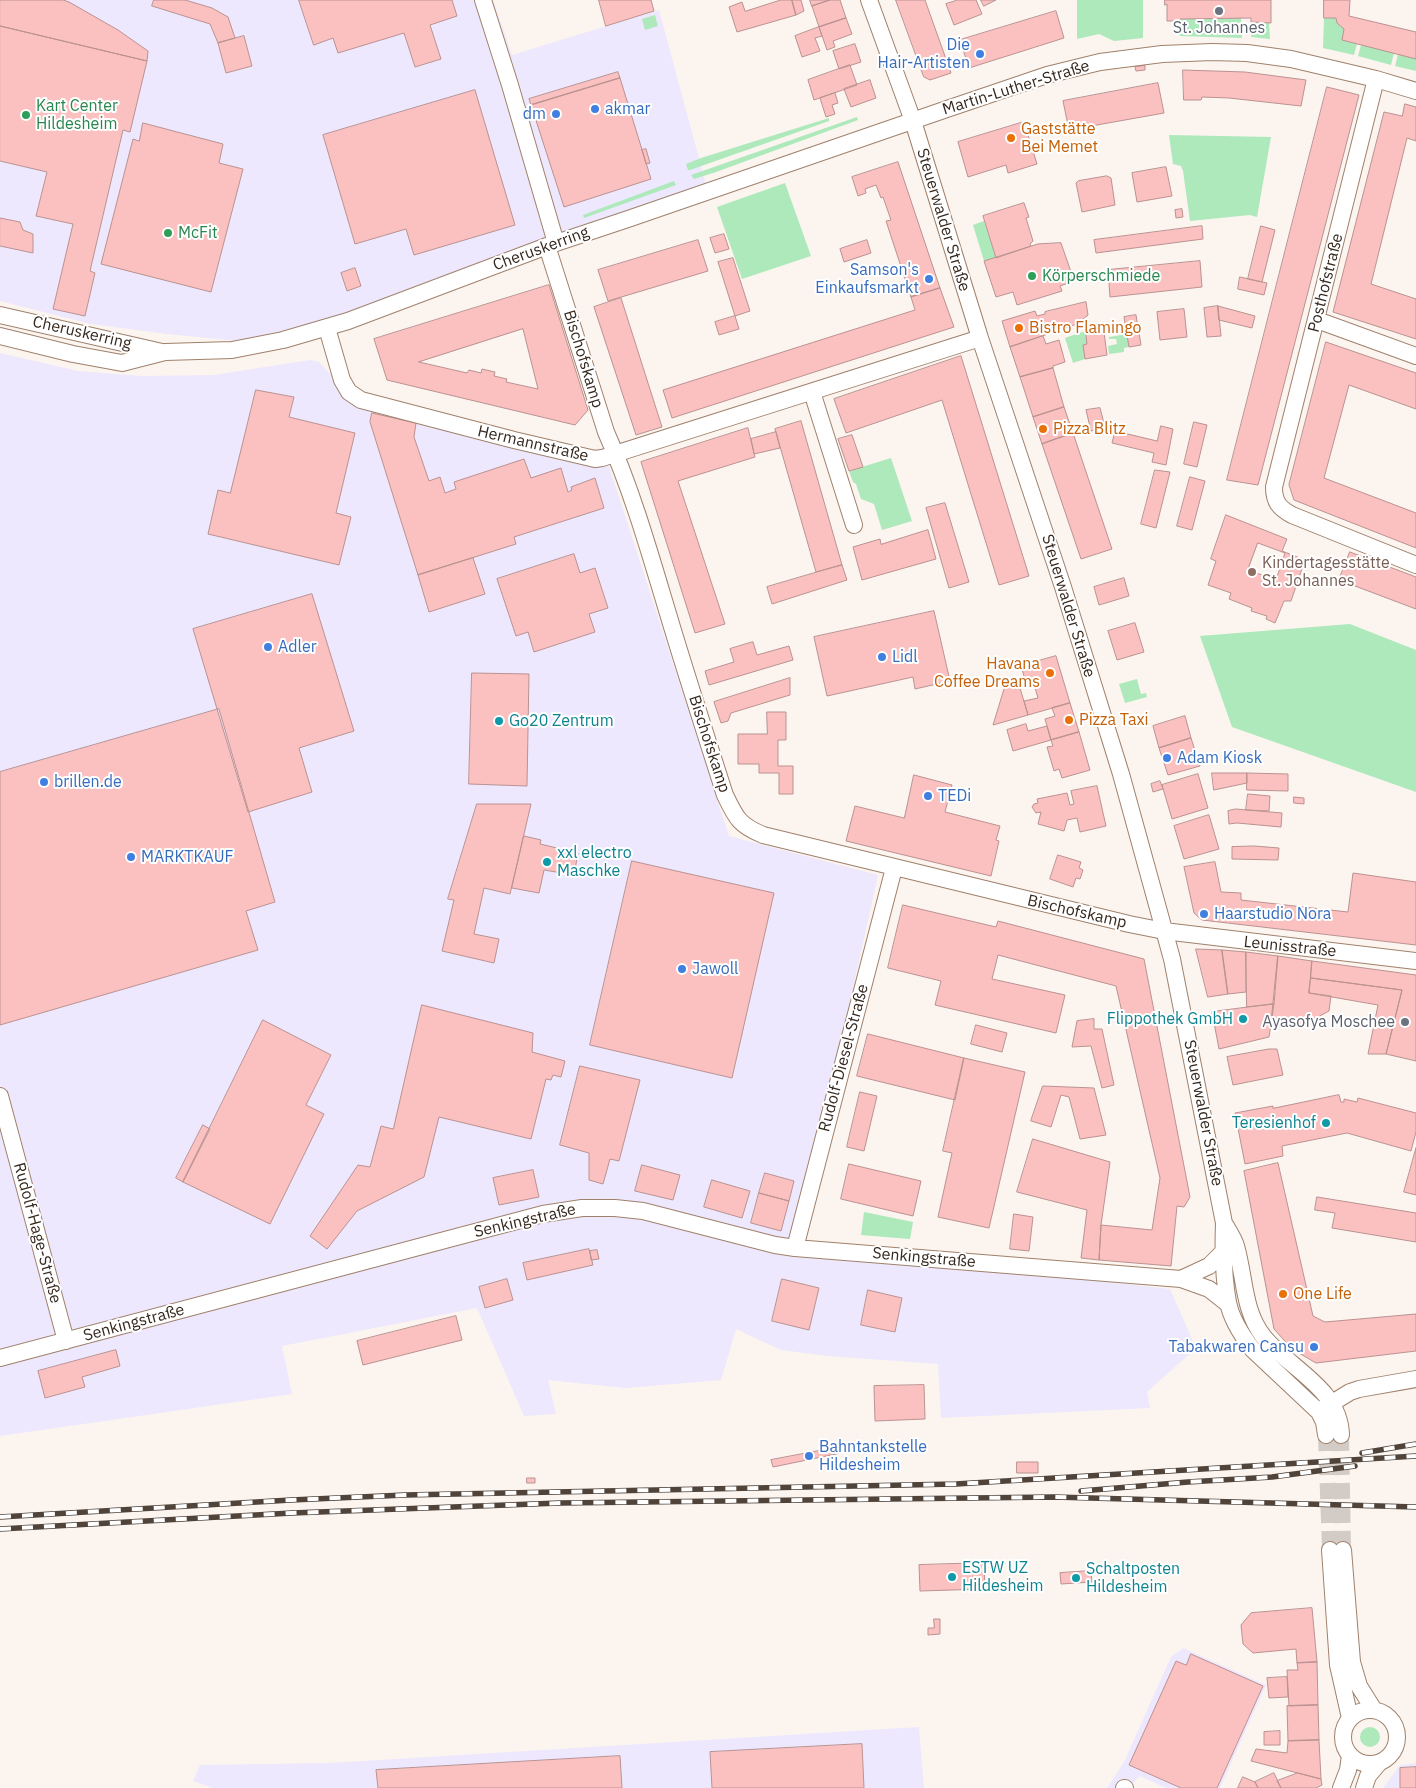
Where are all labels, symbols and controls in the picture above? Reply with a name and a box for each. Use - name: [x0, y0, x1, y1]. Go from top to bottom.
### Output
- marker: St. Johannes: [1213, 5, 1225, 17]
- place label: St. Johannes: [1173, 18, 1265, 38]
- place label: Die Hair-Artisten: [878, 35, 970, 73]
- marker: Die Hair-Artisten: [974, 48, 986, 60]
- street label: Martin-Luther-Straße: [940, 56, 1092, 120]
- place label: Kart Center Hildesheim: [36, 96, 118, 134]
- place label: akmar: [605, 99, 650, 119]
- marker: akmar: [589, 103, 601, 115]
- place label: dm: [523, 104, 546, 124]
- marker: dm: [550, 108, 562, 120]
- marker: Kart Center Hildesheim: [20, 109, 32, 121]
- place label: Gaststätte Bei Memet: [1021, 119, 1098, 157]
- marker: Gaststätte Bei Memet: [1005, 132, 1017, 144]
- street label: Steuerwalder Straße: [912, 146, 974, 294]
- place label: McFit: [178, 223, 218, 243]
- street label: Cheruskerring: [490, 223, 592, 275]
- marker: McFit: [162, 227, 174, 239]
- street label: Posthofstraße: [1304, 231, 1348, 335]
- place label: Samson's Einkaufsmarkt: [815, 260, 919, 298]
- place label: Körperschmiede: [1042, 266, 1160, 286]
- marker: Körperschmiede: [1026, 270, 1038, 282]
- marker: Samson's Einkaufsmarkt: [923, 273, 935, 285]
- street label: Bischofskamp: [559, 308, 607, 410]
- street label: Cheruskerring: [31, 312, 133, 354]
- place label: Bistro Flamingo: [1029, 318, 1141, 338]
- marker: Bistro Flamingo: [1013, 322, 1025, 334]
- place label: Pizza Blitz: [1053, 419, 1126, 439]
- street label: Hermannstraße: [476, 422, 590, 466]
- marker: Pizza Blitz: [1037, 423, 1049, 435]
- street label: Steuerwalder Straße: [1037, 532, 1099, 680]
- place label: Kindertagesstätte St. Johannes: [1262, 553, 1390, 591]
- marker: Kindertagesstätte St. Johannes: [1246, 566, 1258, 578]
- place label: Adler: [278, 637, 317, 657]
- marker: Adler: [262, 641, 274, 653]
- place label: Lidl: [892, 647, 918, 667]
- marker: Lidl: [876, 651, 888, 663]
- place label: Havana Coffee Dreams: [934, 654, 1040, 692]
- marker: Havana Coffee Dreams: [1044, 667, 1056, 679]
- street label: Bischofskamp: [684, 693, 734, 795]
- place label: Pizza Taxi: [1079, 710, 1149, 730]
- place label: Go20 Zentrum: [509, 711, 614, 731]
- marker: Pizza Taxi: [1063, 714, 1075, 726]
- marker: Go20 Zentrum: [493, 715, 505, 727]
- place label: Adam Kiosk: [1177, 748, 1262, 768]
- marker: Adam Kiosk: [1161, 752, 1173, 764]
- place label: brillen.de: [54, 772, 122, 792]
- marker: brillen.de: [38, 776, 50, 788]
- place label: TEDi: [938, 786, 971, 806]
- marker: TEDi: [922, 790, 934, 802]
- place label: xxl electro Maschke: [557, 843, 632, 881]
- place label: MARKTKAUF: [141, 847, 233, 867]
- marker: MARKTKAUF: [125, 851, 137, 863]
- marker: xxl electro Maschke: [541, 856, 553, 868]
- street label: Bischofskamp: [1025, 891, 1129, 933]
- place label: Haarstudio Nora: [1214, 904, 1331, 924]
- marker: Haarstudio Nora: [1198, 908, 1210, 920]
- street label: Leunisstraße: [1243, 933, 1337, 961]
- place label: Jawoll: [692, 959, 738, 979]
- marker: Jawoll: [676, 963, 688, 975]
- street label: Rudolf-Diesel-Straße: [815, 982, 873, 1134]
- place label: Flippothek GmbH: [1107, 1009, 1233, 1029]
- place label: Ayasofya Moschee: [1262, 1012, 1395, 1032]
- marker: Flippothek GmbH: [1237, 1013, 1249, 1025]
- marker: Ayasofya Moschee: [1399, 1016, 1411, 1028]
- street label: Steuerwalder Straße: [1179, 1038, 1227, 1188]
- place label: Teresienhof: [1232, 1113, 1316, 1133]
- marker: Teresienhof: [1320, 1117, 1332, 1129]
- street label: Rudolf-Hage-Straße: [9, 1160, 65, 1306]
- street label: Senkingstraße: [472, 1200, 578, 1242]
- street label: Senkingstraße: [871, 1244, 977, 1272]
- place label: One Life: [1293, 1284, 1352, 1304]
- marker: One Life: [1277, 1288, 1289, 1300]
- street label: Senkingstraße: [81, 1300, 187, 1346]
- place label: Tabakwaren Cansu: [1169, 1337, 1304, 1357]
- marker: Tabakwaren Cansu: [1308, 1341, 1320, 1353]
- place label: Bahntankstelle Hildesheim: [819, 1437, 927, 1475]
- marker: Bahntankstelle Hildesheim: [803, 1450, 815, 1462]
- place label: ESTW UZ Hildesheim: [962, 1558, 1043, 1596]
- place label: Schaltposten Hildesheim: [1086, 1559, 1180, 1597]
- marker: ESTW UZ Hildesheim: [946, 1571, 958, 1583]
- marker: Schaltposten Hildesheim: [1070, 1572, 1082, 1584]

